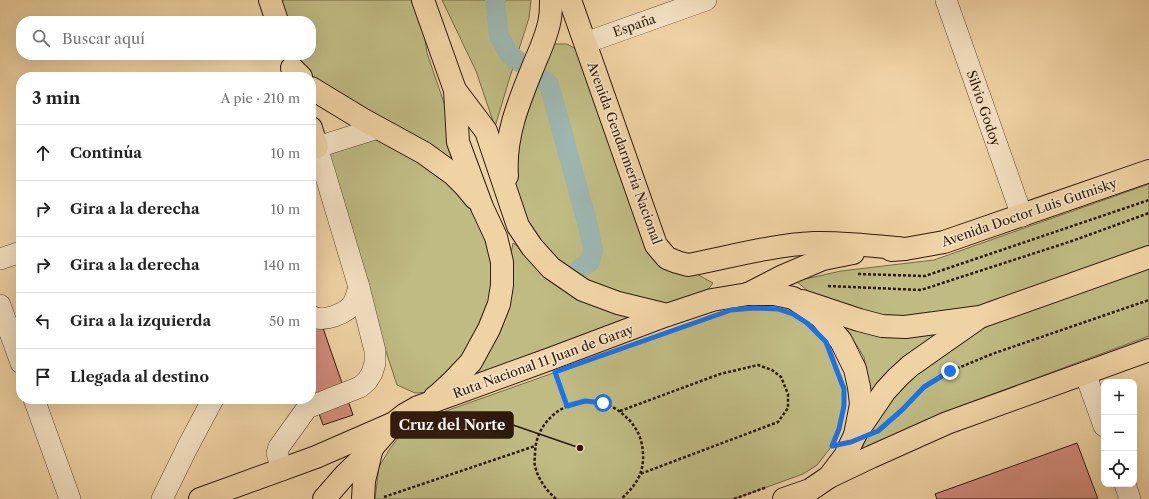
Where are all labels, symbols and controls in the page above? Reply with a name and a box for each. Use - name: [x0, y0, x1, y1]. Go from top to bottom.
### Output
- street label: España: [610, 10, 658, 40]
- search box: [16, 16, 316, 60]
- icon: search: [30, 27, 52, 49]
- text: Buscar aquí: [62, 29, 145, 48]
- street label: Avenida Gendarmería Nacional: [584, 59, 666, 247]
- street label: Silvio Godoy: [964, 68, 1005, 149]
- text: 3 min: [32, 88, 81, 108]
- text: A pie · 210 m: [221, 90, 300, 106]
- icon: ahead: [32, 142, 54, 164]
- text: Continúa: [70, 143, 142, 162]
- text: 10 m: [271, 145, 300, 161]
- street label: Avenida Doctor Luis Gutnisky: [938, 174, 1120, 250]
- icon: right: [32, 198, 54, 220]
- text: Gira a la derecha: [70, 199, 200, 218]
- text: 10 m: [271, 201, 300, 217]
- icon: right: [32, 254, 54, 276]
- text: Gira a la derecha: [70, 255, 200, 274]
- text: 140 m: [263, 257, 300, 273]
- icon: left: [32, 310, 54, 332]
- text: Gira a la izquierda: [70, 311, 211, 330]
- text: 50 m: [269, 313, 300, 329]
- street label: Ruta Nacional 11 Juan de Garay: [450, 321, 636, 401]
- route end: [941, 362, 959, 380]
- icon: arrive: [32, 366, 54, 388]
- text: Llegada al destino: [70, 367, 209, 386]
- map controls: [1101, 379, 1137, 487]
- button: +: [1101, 379, 1137, 415]
- route start: [594, 394, 612, 412]
- callout: Cruz del Norte: [391, 412, 513, 438]
- button: −: [1101, 415, 1137, 451]
- text: Cruz del Norte: [399, 416, 505, 434]
- button: locate: [1101, 451, 1137, 487]

